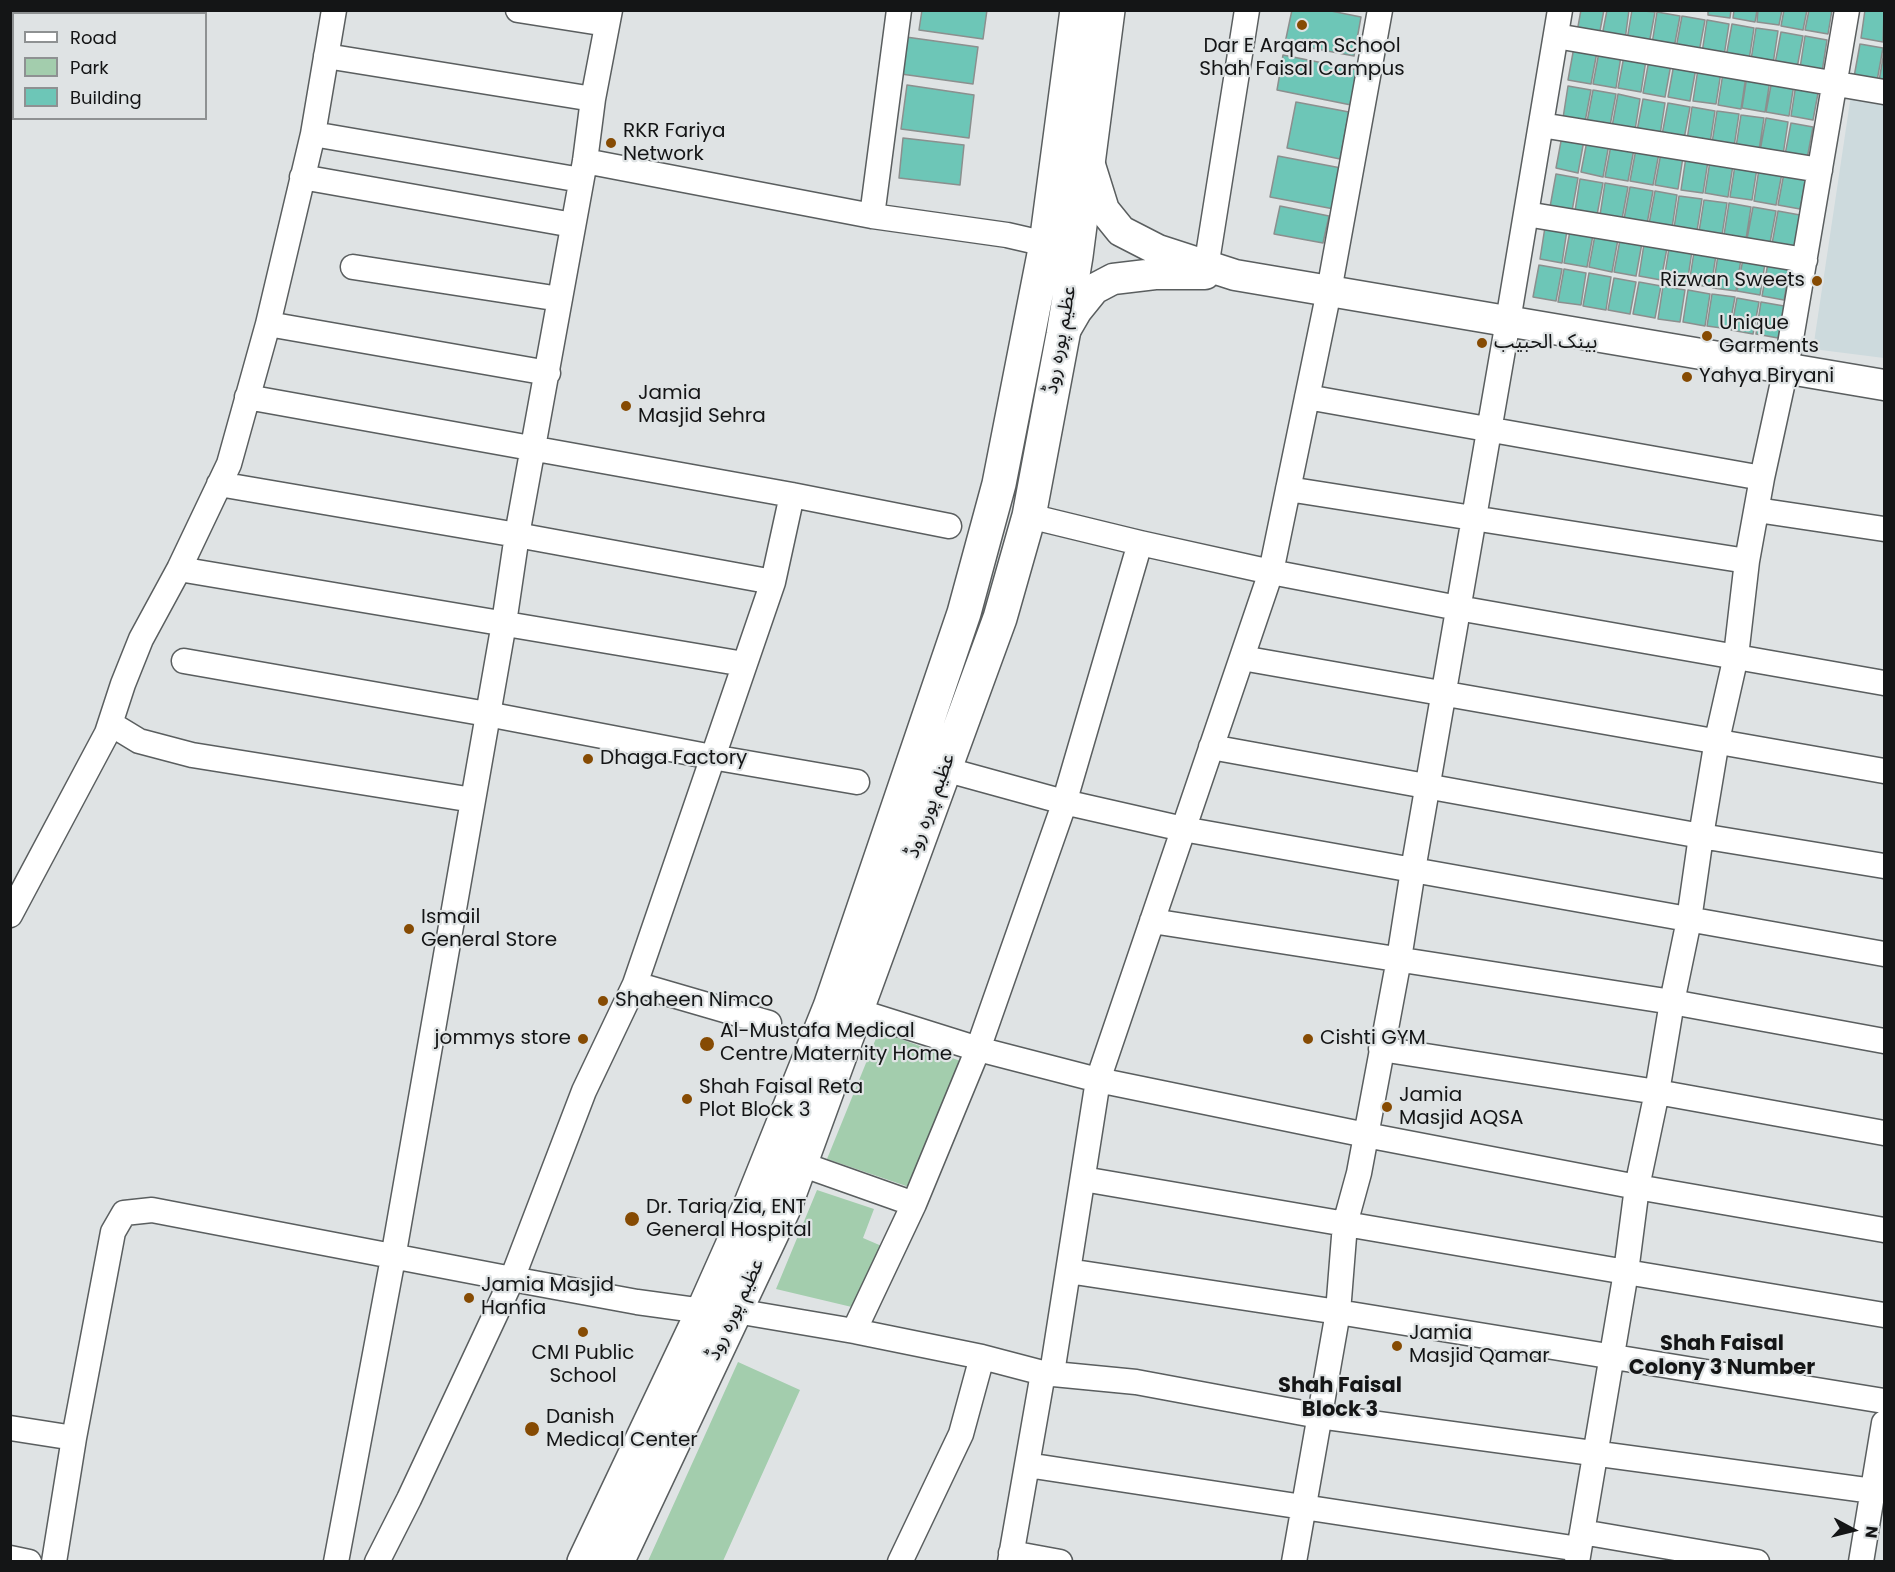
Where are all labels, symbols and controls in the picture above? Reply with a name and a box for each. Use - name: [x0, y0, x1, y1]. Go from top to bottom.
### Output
- legend: [12, 12, 207, 120]
- marker: Dar E Arqam School Shah Faisal Campus: [1295, 18, 1309, 32]
- text: Road: [70, 25, 117, 50]
- place label: Dar E Arqam School Shah Faisal Campus: [1199, 35, 1405, 82]
- text: Park: [70, 55, 109, 80]
- text: Building: [70, 85, 142, 110]
- place label: RKR Fariya Network: [623, 120, 725, 167]
- marker: RKR Fariya Network: [604, 136, 618, 150]
- place label: Rizwan Sweets: [1660, 269, 1805, 293]
- marker: Rizwan Sweets: [1810, 274, 1824, 288]
- street label: عظیم پورہ روڈ: [1040, 284, 1082, 396]
- place label: Unique Garments: [1719, 312, 1819, 359]
- marker: Unique Garments: [1700, 329, 1714, 343]
- place label: بينک الحبيب: [1494, 331, 1597, 355]
- marker: بينک الحبيب: [1475, 336, 1489, 350]
- place label: Yahya Biryani: [1699, 365, 1834, 389]
- marker: Yahya Biryani: [1680, 370, 1694, 384]
- place label: Jamia Masjid Sehra: [638, 382, 766, 429]
- marker: Jamia Masjid Sehra: [619, 399, 633, 413]
- place label: Dhaga Factory: [600, 747, 747, 771]
- street label: عظیم پورہ روڈ: [901, 750, 961, 862]
- marker: Dhaga Factory: [581, 752, 595, 766]
- place label: Ismail General Store: [421, 906, 557, 953]
- marker: Ismail General Store: [402, 922, 416, 936]
- place label: Shaheen Nimco: [615, 989, 773, 1013]
- marker: Shaheen Nimco: [596, 994, 610, 1008]
- place label: Al-Mustafa Medical Centre Maternity Home: [720, 1020, 952, 1067]
- place label: jommys store: [435, 1027, 571, 1051]
- place label: Cishti GYM: [1320, 1027, 1426, 1051]
- marker: jommys store: [576, 1032, 590, 1046]
- marker: Cishti GYM: [1301, 1032, 1315, 1046]
- marker: Al-Mustafa Medical Centre Maternity Home: [698, 1035, 716, 1053]
- place label: Shah Faisal Reta Plot Block 3: [699, 1076, 863, 1123]
- place label: Jamia Masjid AQSA: [1399, 1084, 1523, 1131]
- marker: Shah Faisal Reta Plot Block 3: [680, 1092, 694, 1106]
- marker: Jamia Masjid AQSA: [1380, 1100, 1394, 1114]
- place label: Dr. Tariq Zia, ENT General Hospital: [646, 1196, 812, 1243]
- marker: Dr. Tariq Zia, ENT General Hospital: [623, 1210, 641, 1228]
- street label: عظیم پورہ روڈ: [702, 1255, 770, 1365]
- place label: Jamia Masjid Hanfia: [481, 1274, 614, 1321]
- marker: Jamia Masjid Hanfia: [462, 1291, 476, 1305]
- place label: Jamia Masjid Qamar: [1409, 1322, 1550, 1369]
- marker: CMI Public School: [576, 1325, 590, 1339]
- district label: Shah Faisal Colony 3 Number: [1629, 1332, 1815, 1382]
- marker: Jamia Masjid Qamar: [1390, 1339, 1404, 1353]
- place label: CMI Public School: [532, 1342, 634, 1389]
- district label: Shah Faisal Block 3: [1278, 1374, 1402, 1424]
- place label: Danish Medical Center: [546, 1406, 698, 1453]
- marker: Danish Medical Center: [523, 1420, 541, 1438]
- north arrow: [1823, 1500, 1883, 1560]
- text: N: [1859, 1525, 1884, 1540]

